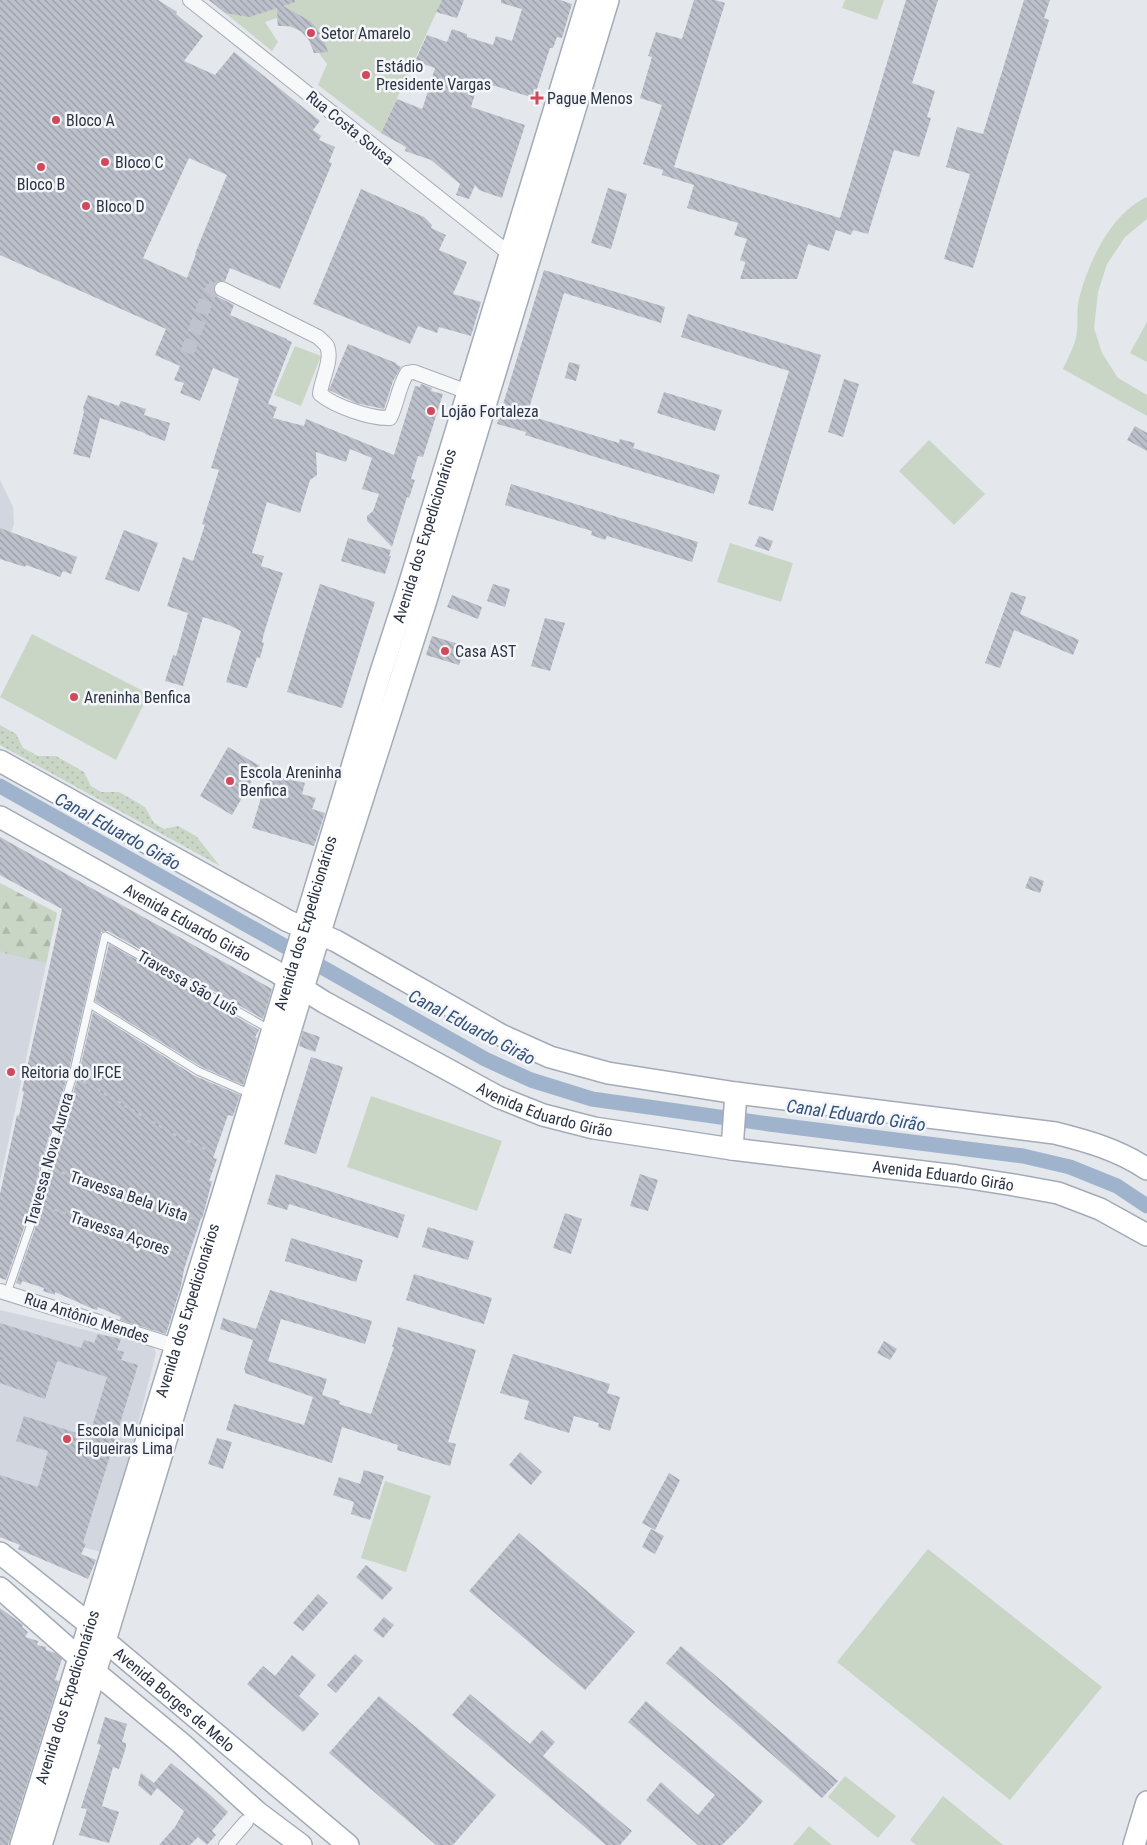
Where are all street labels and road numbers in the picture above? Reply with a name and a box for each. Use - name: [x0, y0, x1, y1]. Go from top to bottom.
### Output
- street label: Rua Costa Sousa: [302, 87, 398, 169]
- street label: Avenida dos Expedicionários: [388, 446, 460, 625]
- street label: Avenida dos Expedicionários: [270, 833, 340, 1012]
- street label: Avenida Eduardo Girão: [121, 879, 254, 965]
- street label: Travessa São Luís: [134, 946, 242, 1020]
- street label: Avenida Eduardo Girão: [473, 1078, 614, 1140]
- street label: Travessa Nova Aurora: [21, 1090, 77, 1228]
- street label: Avenida Eduardo Girão: [871, 1156, 1015, 1194]
- street label: Travessa Bela Vista: [67, 1167, 191, 1225]
- street label: Travessa Açores: [68, 1207, 172, 1259]
- street label: Avenida dos Expedicionários: [151, 1221, 223, 1399]
- street label: Rua Antônio Mendes: [22, 1289, 152, 1347]
- street label: Avenida dos Expedicionários: [31, 1608, 103, 1786]
- street label: Avenida Borges de Melo: [110, 1643, 239, 1756]

